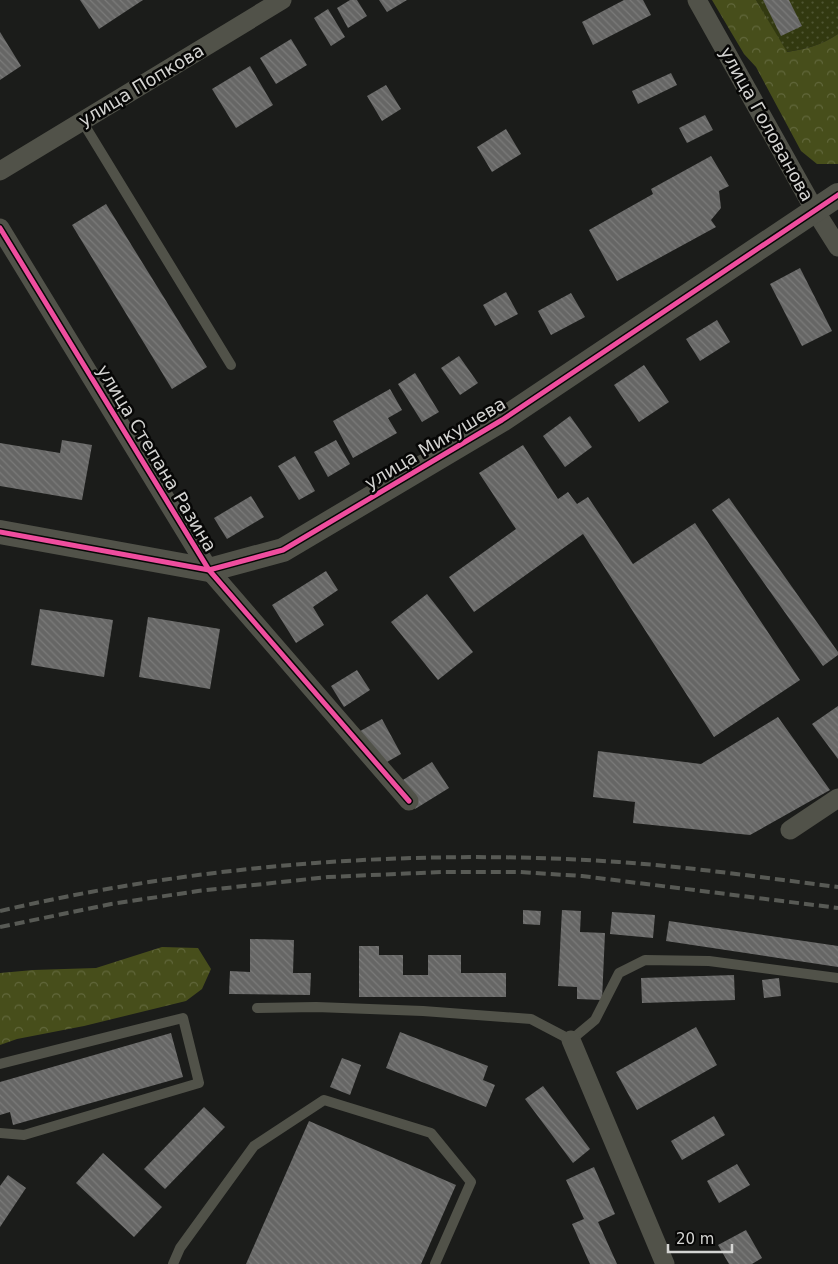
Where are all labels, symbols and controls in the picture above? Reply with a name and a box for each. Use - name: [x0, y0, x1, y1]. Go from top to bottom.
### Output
- street label: улица Попкова: [74, 39, 208, 131]
- street label: улица Голованова: [716, 43, 818, 205]
- street label: улица Степана Разина: [93, 361, 221, 555]
- street label: улица Микушева: [361, 393, 509, 493]
- scale bar: [668, 1222, 732, 1254]
- text: 20 m: [676, 1230, 714, 1248]

